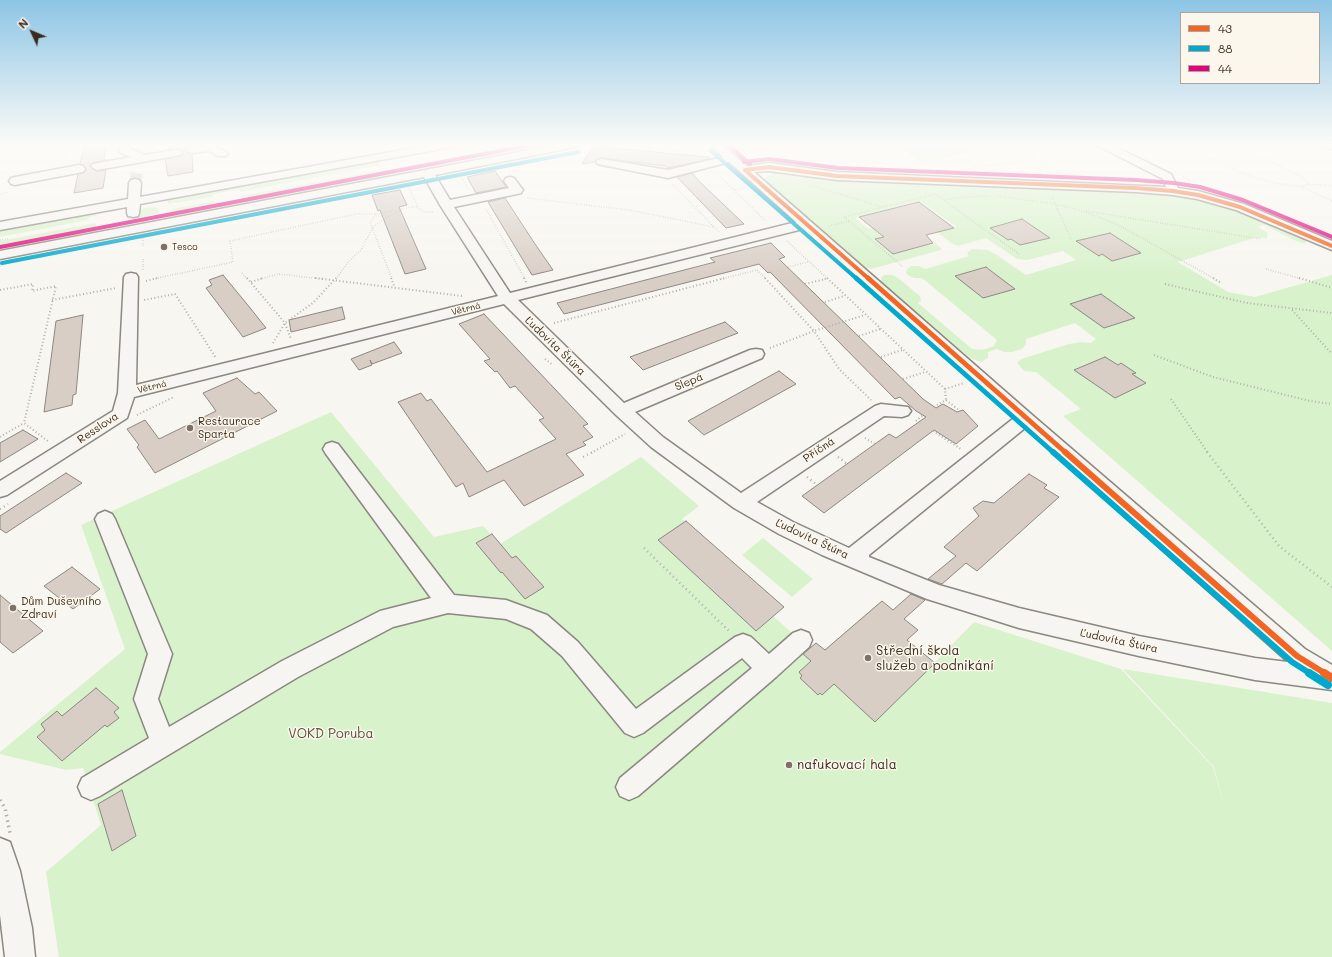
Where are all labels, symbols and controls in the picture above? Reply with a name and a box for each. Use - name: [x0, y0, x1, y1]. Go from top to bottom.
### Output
- north arrow: [12, 12, 52, 52]
- legend: [1180, 12, 1320, 84]
- text: N: [15, 15, 31, 32]
- text: 43: [1218, 20, 1232, 36]
- text: 88: [1218, 40, 1233, 56]
- text: 44: [1218, 60, 1232, 76]
- marker: Tesco: [159, 242, 169, 252]
- place label: Tesco: [172, 242, 198, 252]
- street label: Větrná: [450, 300, 482, 318]
- street label: Ľudovíta Štúra: [522, 314, 588, 378]
- street label: Slepá: [673, 370, 705, 394]
- street label: Větrná: [136, 378, 168, 396]
- street label: Resslova: [75, 410, 121, 446]
- place label: Restaurace Sparta: [198, 415, 261, 441]
- marker: Restaurace Sparta: [185, 423, 195, 433]
- street label: Příčná: [801, 435, 837, 465]
- street label: Ľudovíta Štúra: [773, 516, 851, 562]
- place label: Dům Duševního Zdraví: [21, 595, 101, 621]
- marker: Dům Duševního Zdraví: [8, 603, 18, 613]
- street label: Ľudovíta Štúra: [1079, 626, 1159, 656]
- place label: Střední škola služeb a podnikání: [876, 643, 994, 674]
- marker: Střední škola služeb a podnikání: [863, 653, 873, 663]
- park label: VOKD Poruba: [288, 726, 374, 742]
- place label: nafukovací hala: [797, 757, 897, 773]
- marker: nafukovací hala: [784, 760, 794, 770]

